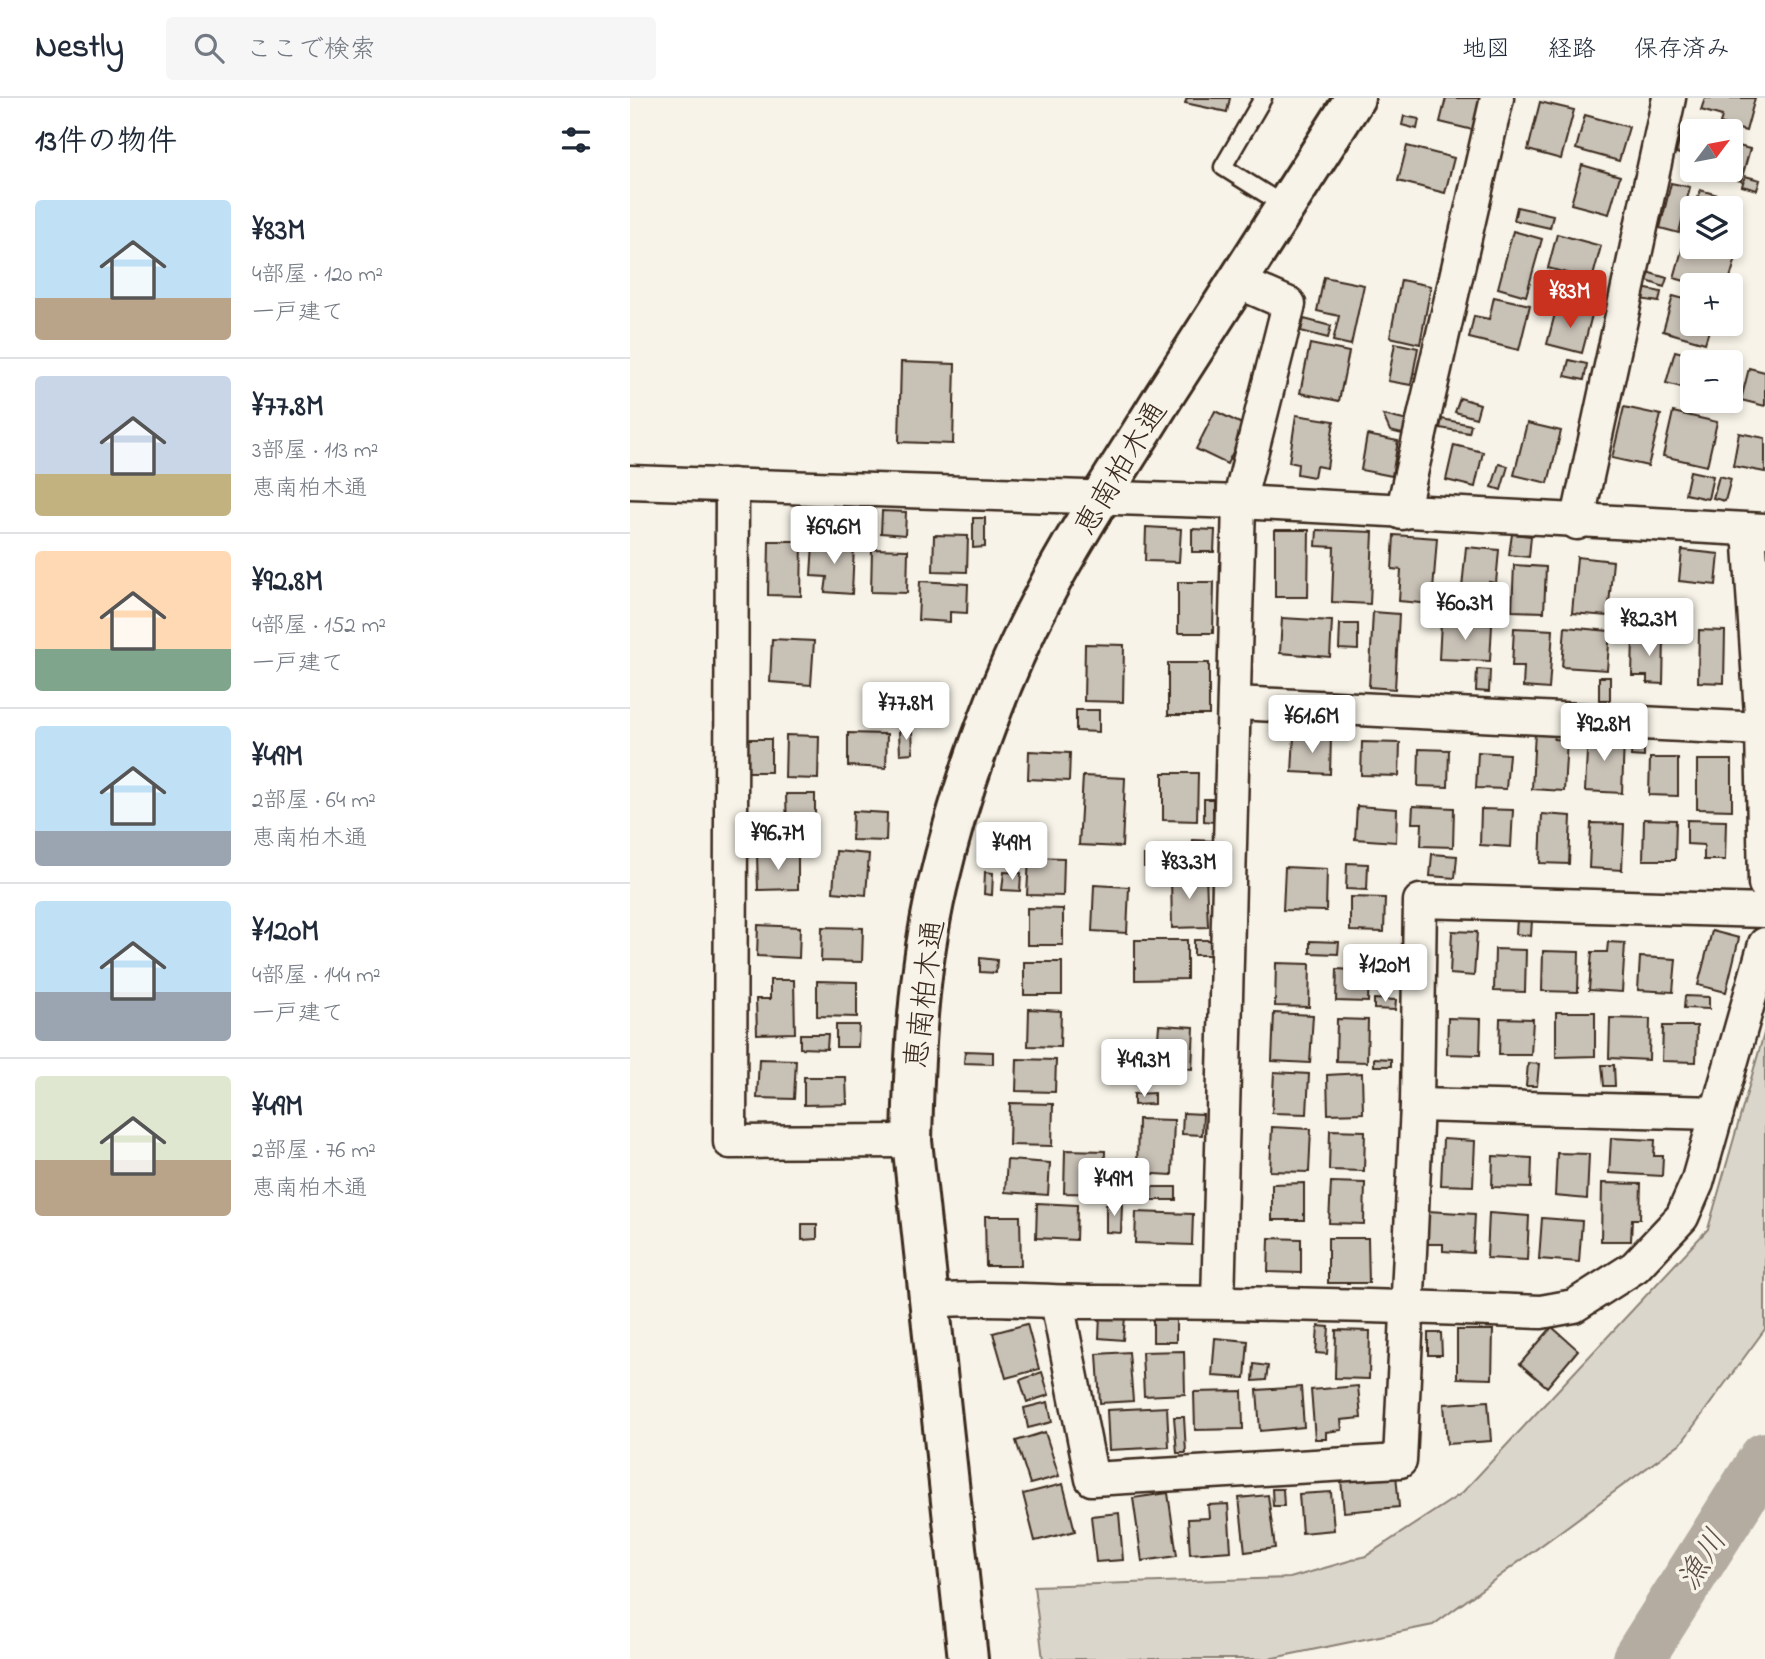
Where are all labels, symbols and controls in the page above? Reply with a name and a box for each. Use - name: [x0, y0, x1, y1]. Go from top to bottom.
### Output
- search box: [166, 17, 656, 80]
- text: Nestly: [35, 24, 124, 72]
- icon: search: [190, 29, 228, 67]
- text: ここで検索: [246, 32, 376, 70]
- text: 地図: [1462, 33, 1510, 68]
- text: 経路: [1548, 33, 1596, 68]
- text: 保存済み: [1634, 33, 1730, 68]
- north arrow: [1680, 119, 1743, 182]
- map controls: [1680, 119, 1743, 413]
- text: 13件の物件: [35, 121, 177, 165]
- icon: filters: [557, 121, 595, 159]
- button: layers: [1680, 196, 1743, 259]
- text: ¥83M: [252, 210, 306, 254]
- icon: home: [91, 228, 175, 312]
- text: 4部屋 · 120 m²: [252, 259, 383, 292]
- pin: ¥83M: [1529, 271, 1611, 330]
- button: +: [1680, 273, 1743, 336]
- text: ¥83M: [1549, 276, 1591, 309]
- text: 一戸建て: [252, 297, 344, 330]
- button: −: [1680, 350, 1743, 413]
- text: ¥77.8M: [252, 386, 324, 430]
- street label: 恵南柏木通: [1065, 394, 1180, 545]
- icon: home: [91, 404, 175, 488]
- text: 3部屋 · 113 m²: [252, 435, 378, 468]
- text: 恵南柏木通: [252, 473, 367, 506]
- pin: ¥69.6M: [777, 506, 891, 566]
- text: ¥69.6M: [807, 512, 861, 545]
- text: ¥92.8M: [252, 561, 323, 605]
- icon: home: [91, 579, 175, 663]
- pin: ¥60.3M: [1408, 582, 1522, 642]
- text: ¥60.3M: [1436, 588, 1494, 621]
- pin: ¥82.3M: [1592, 598, 1706, 658]
- text: ¥82.3M: [1620, 604, 1678, 637]
- text: 4部屋 · 152 m²: [252, 610, 386, 643]
- text: 一戸建て: [252, 648, 344, 681]
- pin: ¥77.8M: [849, 682, 963, 742]
- text: ¥77.8M: [878, 688, 934, 721]
- pin: ¥61.6M: [1255, 696, 1369, 755]
- text: ¥61.6M: [1284, 701, 1340, 734]
- pin: ¥92.8M: [1547, 704, 1661, 763]
- text: ¥92.8M: [1577, 709, 1631, 742]
- text: ¥49M: [252, 736, 303, 780]
- icon: home: [91, 754, 175, 838]
- text: 2部屋 · 64 m²: [252, 785, 376, 818]
- pin: ¥96.7M: [721, 812, 835, 872]
- text: ¥96.7M: [751, 818, 805, 851]
- pin: ¥49M: [971, 822, 1053, 882]
- text: 恵南柏木通: [252, 823, 367, 856]
- text: ¥49M: [992, 828, 1032, 861]
- pin: ¥83.3M: [1132, 842, 1246, 901]
- text: ¥83.3M: [1161, 847, 1217, 880]
- text: ¥120M: [252, 911, 319, 955]
- street label: 恵南柏木通: [896, 917, 958, 1071]
- icon: home: [91, 929, 175, 1013]
- pin: ¥120M: [1336, 944, 1434, 1004]
- text: ¥120M: [1359, 950, 1411, 983]
- text: 4部屋 · 144 m²: [252, 960, 381, 993]
- text: 一戸建て: [252, 998, 344, 1031]
- pin: ¥49.3M: [1087, 1040, 1201, 1099]
- text: ¥49.3M: [1117, 1045, 1171, 1078]
- text: ¥49M: [252, 1086, 303, 1130]
- icon: home: [91, 1104, 175, 1188]
- text: 2部屋 · 76 m²: [252, 1135, 376, 1168]
- pin: ¥49M: [1073, 1158, 1155, 1218]
- text: ¥49M: [1094, 1164, 1134, 1197]
- text: 恵南柏木通: [252, 1173, 367, 1206]
- water label: 漁川: [1667, 1521, 1741, 1600]

